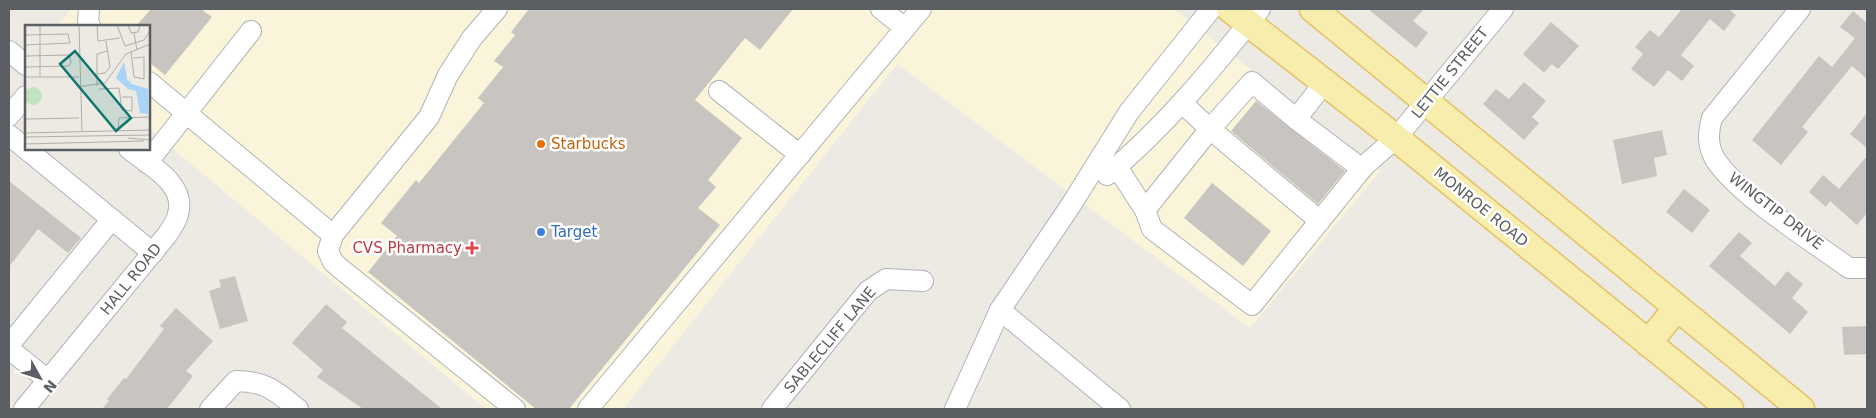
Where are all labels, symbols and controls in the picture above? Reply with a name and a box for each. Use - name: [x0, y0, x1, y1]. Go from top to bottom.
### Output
- street label: LETTIE STREET: [1408, 23, 1493, 122]
- inset map: [25, 25, 150, 150]
- place label: Starbucks: [551, 135, 626, 153]
- marker: Starbucks: [535, 138, 547, 150]
- street label: MONROE ROAD: [1430, 163, 1532, 251]
- street label: WINGTIP DRIVE: [1725, 168, 1827, 254]
- place label: Target: [550, 223, 598, 241]
- marker: Target: [535, 226, 547, 238]
- place label: CVS Pharmacy: [352, 239, 462, 257]
- street label: HALL ROAD: [97, 240, 165, 318]
- marker: CVS Pharmacy: [466, 242, 478, 254]
- street label: SABLECLIFF LANE: [780, 283, 880, 397]
- north arrow: [15, 353, 65, 403]
- text: N: [40, 377, 60, 396]

